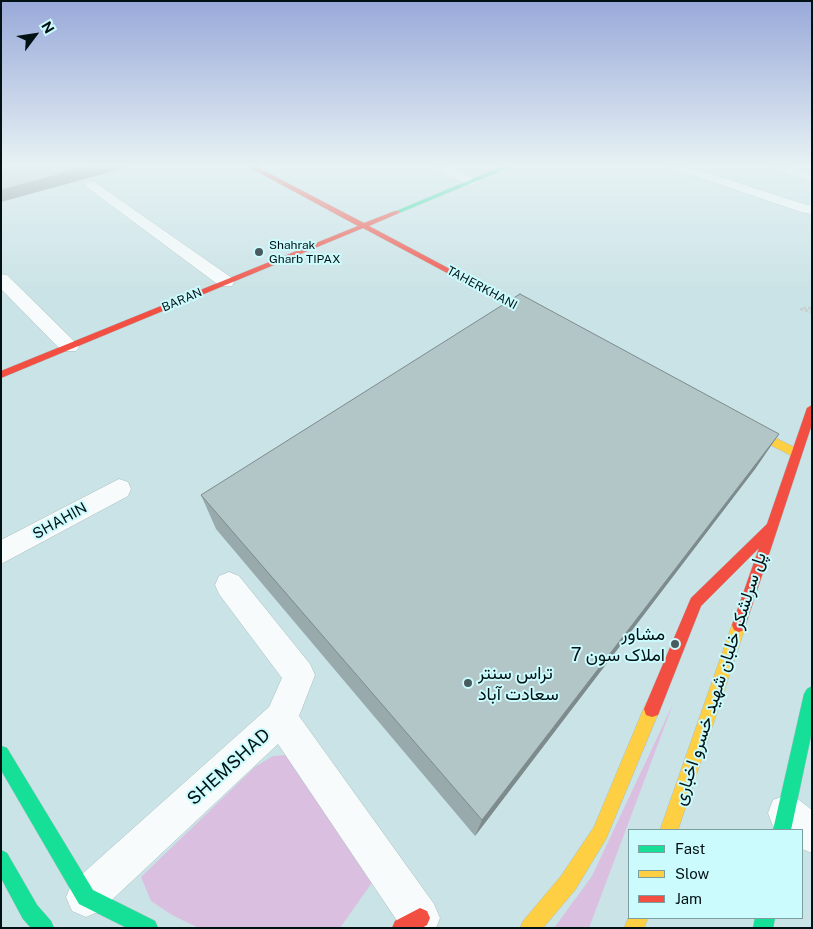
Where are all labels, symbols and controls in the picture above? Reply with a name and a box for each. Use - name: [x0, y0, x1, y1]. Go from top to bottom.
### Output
- north arrow: [10, 10, 60, 60]
- text: N: [38, 18, 58, 36]
- place label: Shahrak Gharb TIPAX: [269, 238, 341, 266]
- marker: Shahrak Gharb TIPAX: [253, 246, 265, 258]
- street label: TAHERKHANI: [444, 263, 520, 313]
- street label: BARAN: [160, 285, 204, 315]
- street label: SHAHIN: [30, 499, 90, 543]
- street label: پل سرلشکر خلبان شهید خسرو اخباری: [669, 550, 771, 808]
- place label: مشاور املاک سون 7: [571, 623, 665, 666]
- marker: مشاور املاک سون 7: [669, 638, 681, 650]
- place label: تراس سنتر سعادت آباد: [478, 662, 559, 704]
- marker: تراس سنتر سعادت آباد: [462, 677, 474, 689]
- street label: SHEMSHAD: [183, 724, 275, 810]
- legend: [628, 829, 803, 919]
- text: Fast: [675, 840, 705, 857]
- text: Slow: [675, 865, 709, 882]
- text: Jam: [675, 890, 702, 907]

